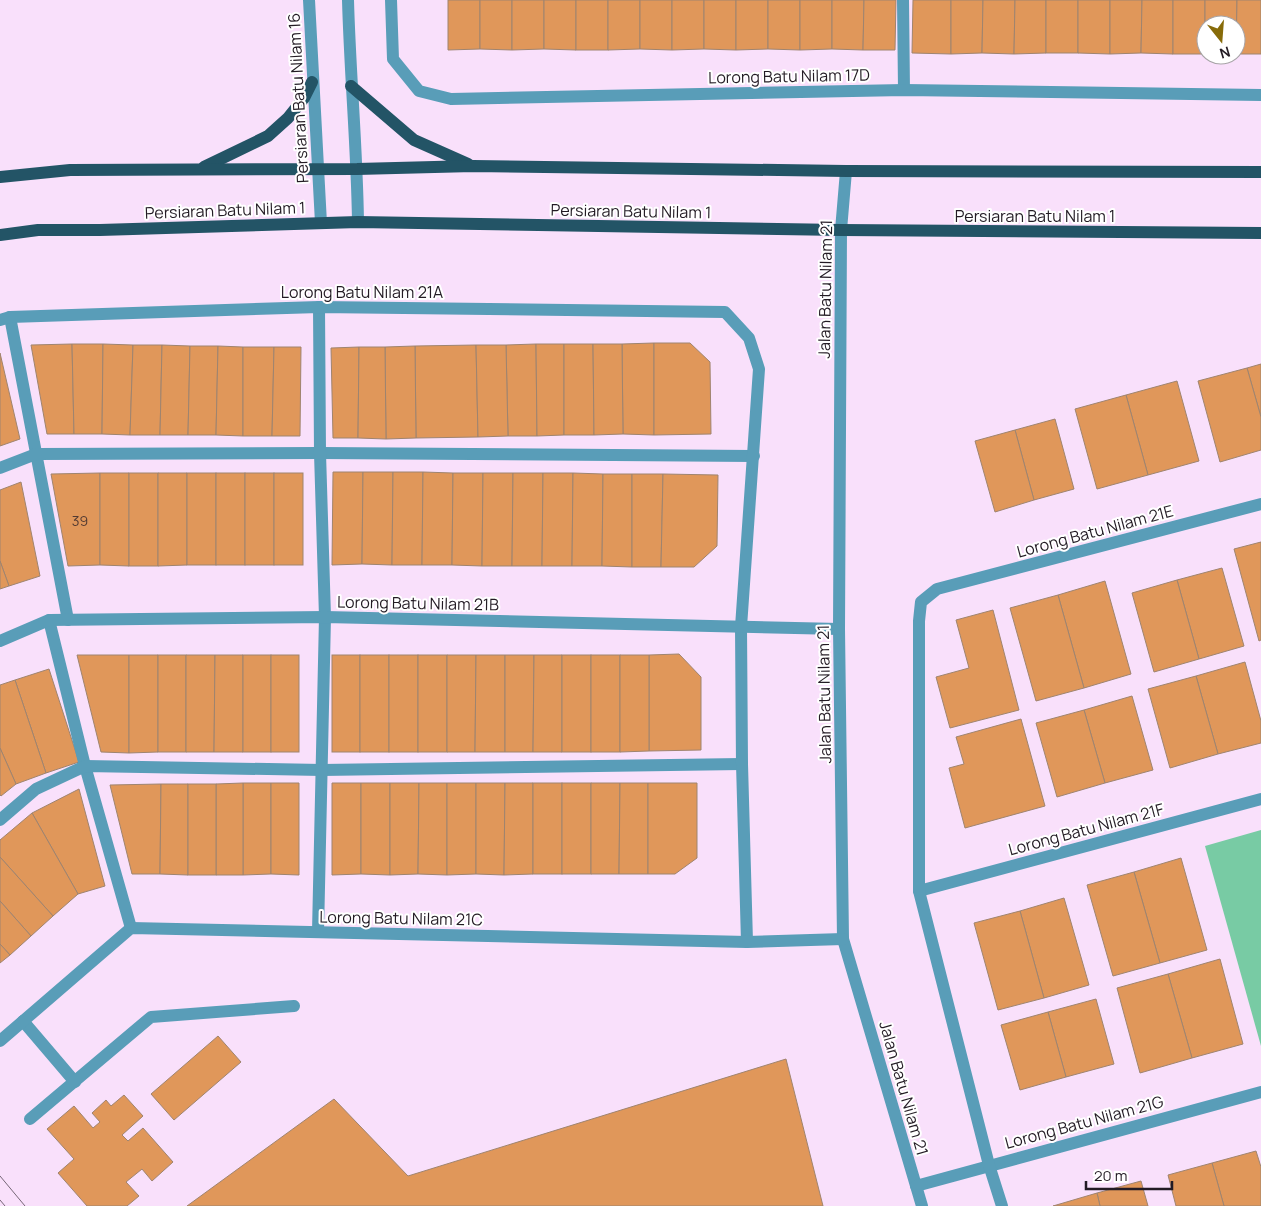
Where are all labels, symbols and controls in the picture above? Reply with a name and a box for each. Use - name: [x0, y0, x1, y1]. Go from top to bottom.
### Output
- street label: Persiaran Batu Nilam 16: [283, 12, 313, 184]
- north arrow: [1196, 15, 1246, 65]
- text: N: [1217, 42, 1233, 63]
- street label: Lorong Batu Nilam 17D: [708, 64, 870, 88]
- street label: Persiaran Batu Nilam 1: [144, 196, 306, 224]
- street label: Persiaran Batu Nilam 1: [551, 199, 711, 223]
- street label: Persiaran Batu Nilam 1: [955, 205, 1115, 227]
- street label: Jalan Batu Nilam 21: [813, 219, 837, 359]
- street label: Lorong Batu Nilam 21A: [281, 281, 443, 303]
- street label: Lorong Batu Nilam 21E: [1014, 500, 1176, 562]
- house number: 39: [72, 511, 88, 530]
- street label: Lorong Batu Nilam 21B: [337, 591, 499, 615]
- street label: Jalan Batu Nilam 21: [812, 624, 836, 764]
- street label: Lorong Batu Nilam 21F: [1006, 798, 1166, 860]
- street label: Lorong Batu Nilam 21C: [319, 906, 483, 930]
- street label: Jalan Batu Nilam 21: [874, 1018, 934, 1158]
- street label: Lorong Batu Nilam 21G: [1002, 1090, 1166, 1154]
- scale bar: [1086, 1158, 1172, 1190]
- text: 20 m: [1094, 1165, 1127, 1186]

